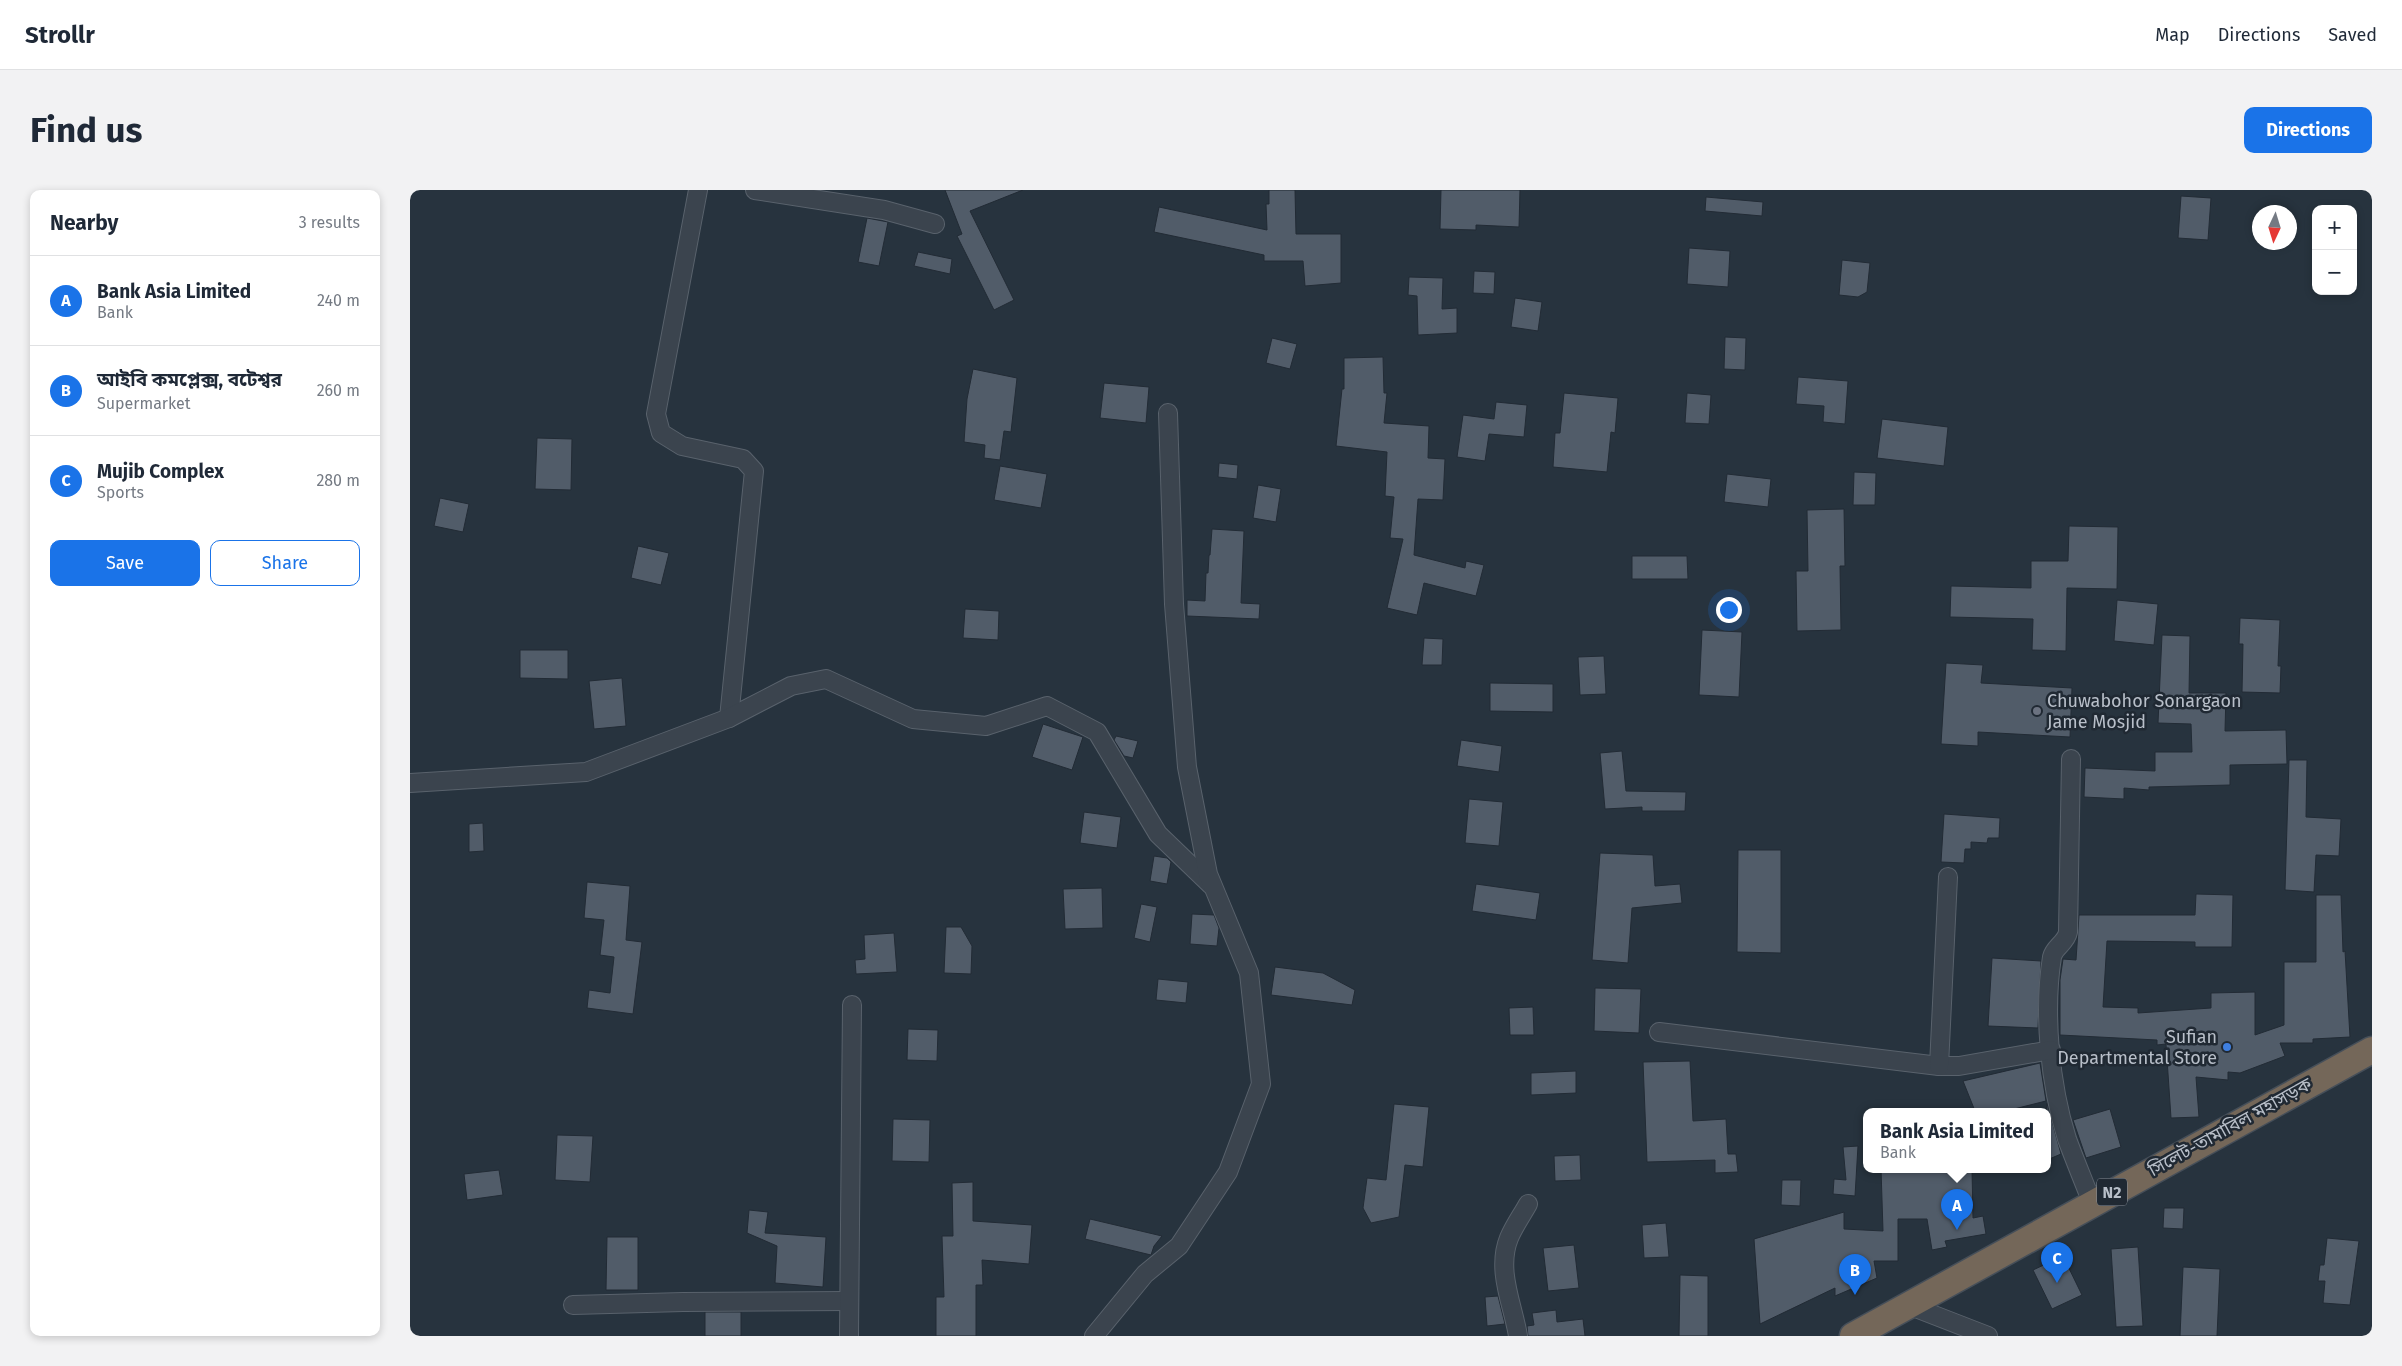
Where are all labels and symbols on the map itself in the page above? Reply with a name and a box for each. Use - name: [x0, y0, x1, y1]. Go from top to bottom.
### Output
- north arrow: [2252, 205, 2297, 250]
- your location: [1716, 597, 1742, 623]
- place label: Chuwabohor Sonargaon Jame Mosjid: [2047, 690, 2242, 733]
- marker: Chuwabohor Sonargaon Jame Mosjid: [2031, 705, 2043, 717]
- place label: Sufian Departmental Store: [2057, 1026, 2217, 1069]
- marker: Sufian Departmental Store: [2221, 1041, 2233, 1053]
- street label: সিলেট-তামাবিল মহাসড়ক: [2144, 1073, 2316, 1182]
- road number: N2: [2097, 1179, 2127, 1206]
- pin: A: [1941, 1189, 1973, 1230]
- pin: C: [2041, 1242, 2073, 1283]
- pin: B: [1839, 1254, 1871, 1295]

